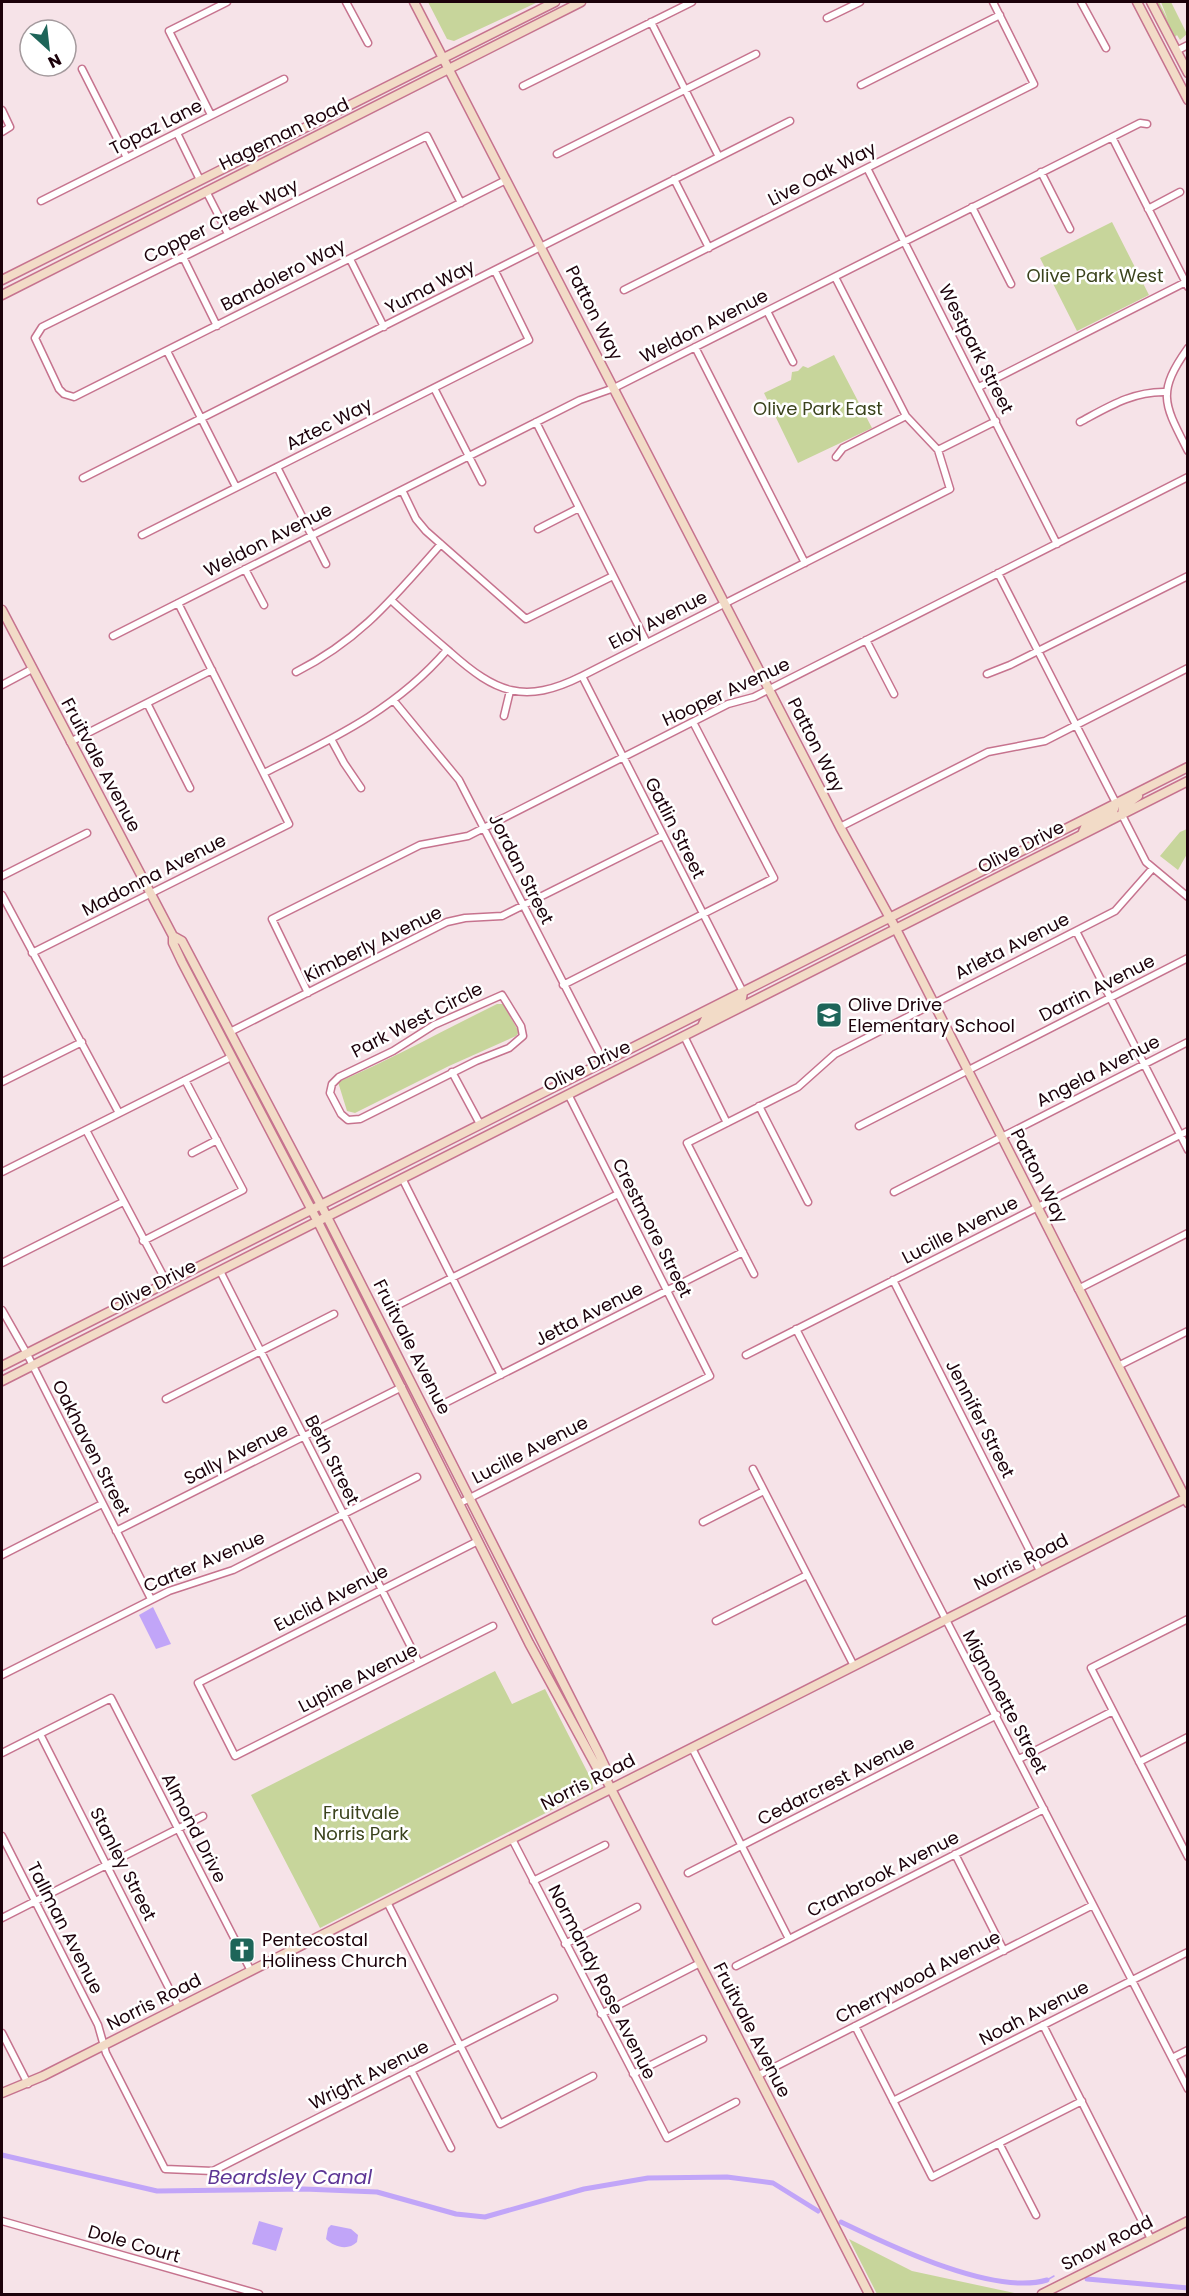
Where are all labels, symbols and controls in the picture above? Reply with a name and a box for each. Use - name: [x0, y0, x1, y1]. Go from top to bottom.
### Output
- north arrow: [18, 18, 78, 78]
- text: N: [44, 48, 65, 74]
- street label: Hageman Road: [215, 91, 353, 176]
- street label: Topaz Lane: [105, 92, 207, 161]
- street label: Live Oak Way: [763, 136, 880, 212]
- street label: Copper Creek Way: [139, 172, 302, 269]
- street label: Bandolero Way: [216, 232, 349, 317]
- street label: Yuma Way: [381, 253, 479, 320]
- street label: Patton Way: [560, 261, 629, 365]
- park label: Olive Park West: [1026, 263, 1164, 288]
- street label: Westpark Street: [933, 280, 1020, 418]
- street label: Weldon Avenue: [635, 282, 772, 369]
- street label: Aztec Way: [281, 391, 376, 456]
- park label: Olive Park East: [753, 396, 883, 421]
- street label: Weldon Avenue: [199, 496, 336, 583]
- street label: Eloy Avenue: [604, 584, 711, 655]
- street label: Hooper Avenue: [658, 651, 794, 732]
- street label: Fruitvale Avenue: [56, 693, 147, 836]
- street label: Patton Way: [782, 693, 851, 797]
- street label: Gatlin Street: [639, 773, 712, 883]
- street label: Jordan Street: [483, 809, 560, 928]
- street label: Olive Drive: [973, 814, 1068, 879]
- street label: Madonna Avenue: [77, 827, 230, 922]
- street label: Kimberly Avenue: [300, 899, 446, 988]
- street label: Arleta Avenue: [950, 906, 1073, 985]
- street label: Darrin Avenue: [1035, 948, 1159, 1027]
- street label: Park West Circle: [347, 976, 487, 1063]
- place label: Olive Drive Elementary School: [848, 992, 1015, 1038]
- school or university icon: Olive Drive Elementary School: [814, 1000, 844, 1030]
- street label: Angela Avenue: [1032, 1029, 1164, 1113]
- street label: Olive Drive: [539, 1034, 635, 1097]
- street label: Patton Way: [1005, 1124, 1074, 1228]
- street label: Crestmore Street: [607, 1154, 698, 1302]
- street label: Lucille Avenue: [897, 1190, 1022, 1270]
- street label: Olive Drive: [105, 1253, 200, 1318]
- street label: Fruitvale Avenue: [368, 1275, 457, 1419]
- street label: Jetta Avenue: [530, 1276, 647, 1352]
- street label: Jennifer Street: [940, 1355, 1021, 1482]
- street label: Oakhaven Street: [46, 1375, 137, 1520]
- street label: Lucille Avenue: [467, 1410, 592, 1490]
- street label: Beth Street: [299, 1411, 366, 1509]
- street label: Sally Avenue: [179, 1417, 292, 1491]
- street label: Carter Avenue: [139, 1525, 268, 1598]
- street label: Norris Road: [969, 1527, 1072, 1596]
- street label: Euclid Avenue: [269, 1558, 392, 1637]
- street label: Mignonette Street: [957, 1625, 1054, 1778]
- street label: Lupine Avenue: [294, 1637, 422, 1718]
- street label: Cedarcrest Avenue: [753, 1730, 919, 1831]
- street label: Norris Road: [536, 1747, 639, 1816]
- street label: Almond Drive: [156, 1769, 233, 1887]
- park label: Fruitvale Norris Park: [314, 1800, 409, 1846]
- street label: Stanley Street: [84, 1803, 163, 1925]
- street label: Cranbrook Avenue: [802, 1824, 963, 1923]
- street label: Tallman Avenue: [21, 1857, 110, 1998]
- street label: Normandy Rose Avenue: [542, 1880, 663, 2084]
- street label: Cherrywood Avenue: [831, 1924, 1005, 2029]
- place label: Pentecostal Holiness Church: [262, 1927, 407, 1973]
- church icon: Pentecostal Holiness Church: [227, 1935, 257, 1965]
- street label: Fruitvale Avenue: [708, 1958, 797, 2102]
- street label: Norris Road: [102, 1967, 205, 2036]
- street label: Noah Avenue: [975, 1974, 1093, 2051]
- street label: Wright Avenue: [305, 2034, 433, 2116]
- water label: Beardsley Canal: [208, 2163, 372, 2191]
- street label: Snow Road: [1057, 2209, 1157, 2276]
- street label: Dole Court: [85, 2218, 183, 2269]

